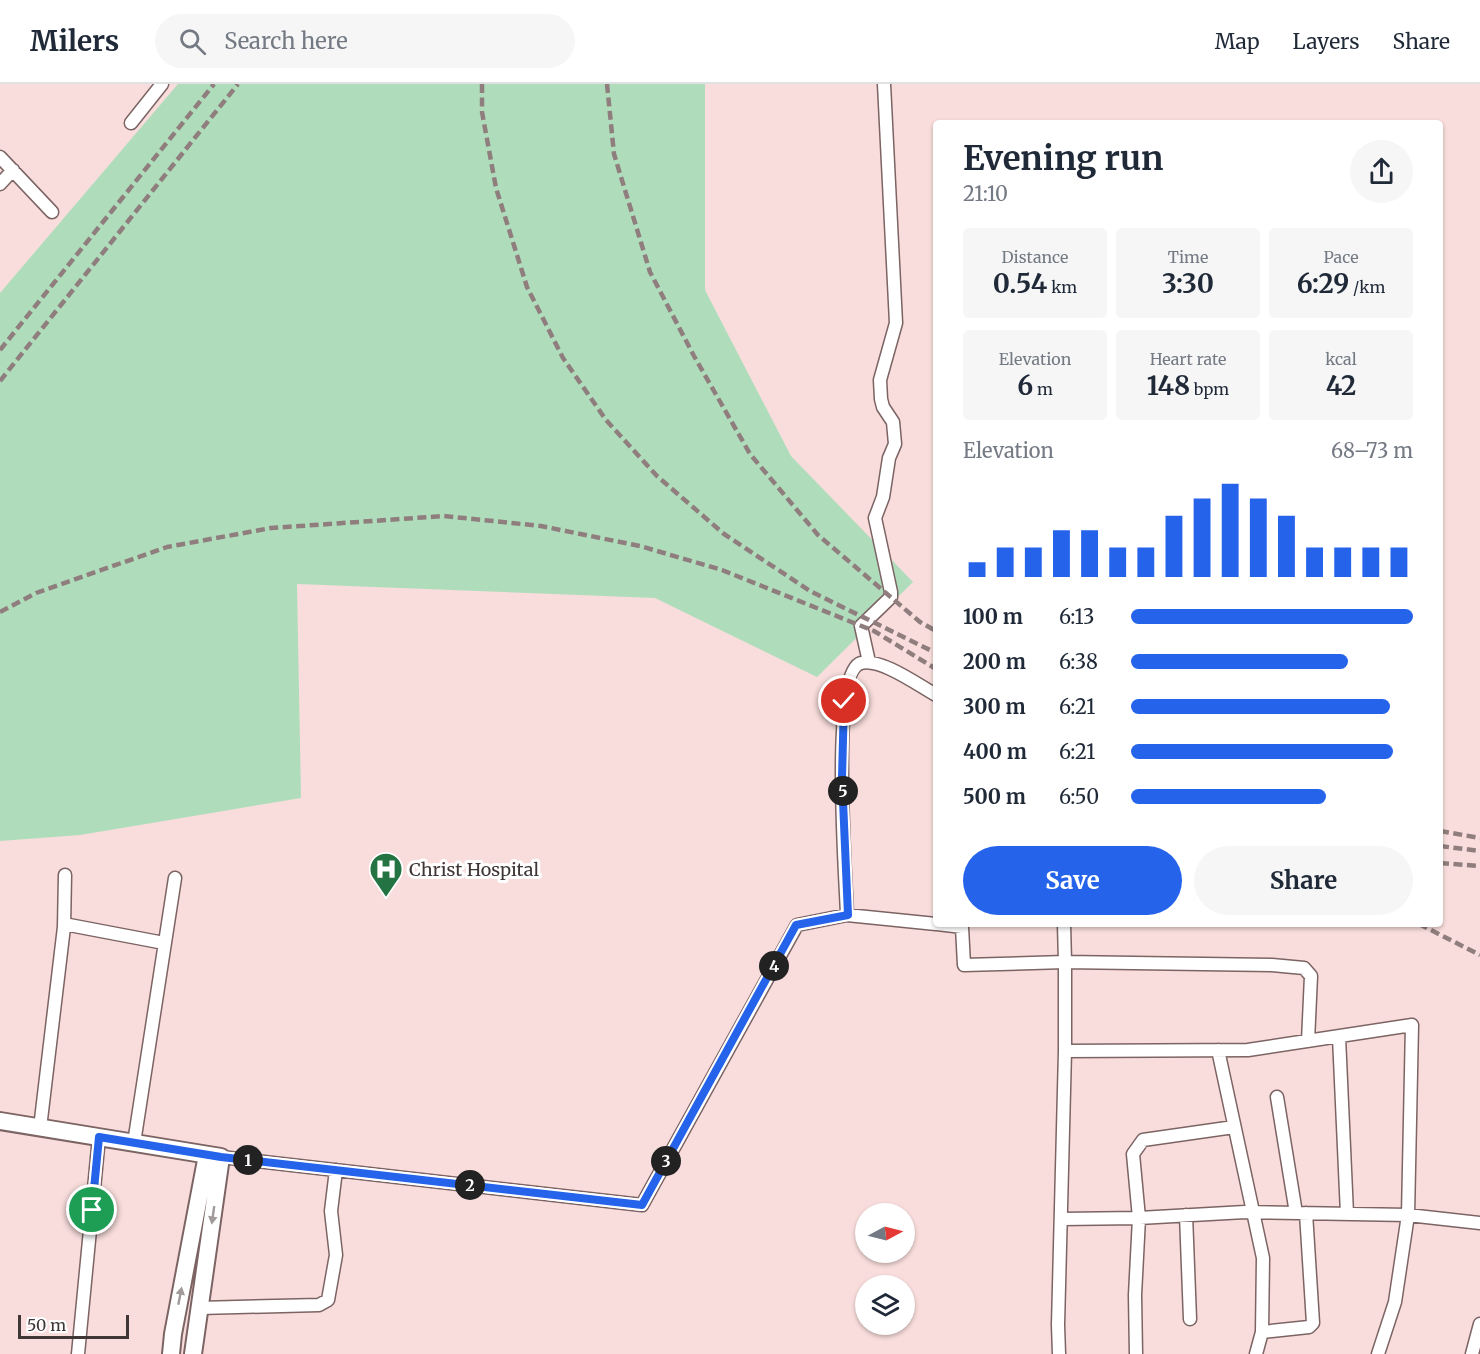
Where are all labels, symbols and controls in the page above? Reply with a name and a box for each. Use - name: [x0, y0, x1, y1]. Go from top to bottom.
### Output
- search box: [155, 14, 575, 68]
- text: Milers: [30, 23, 119, 59]
- icon: search: [176, 25, 209, 58]
- text: Search here: [224, 27, 348, 55]
- text: Map: [1215, 28, 1260, 55]
- text: Layers: [1293, 28, 1360, 55]
- text: Share: [1393, 28, 1450, 55]
- text: Evening run: [963, 138, 1163, 179]
- button: share: [1350, 140, 1413, 203]
- text: 21:10: [963, 181, 1008, 206]
- text: Distance: [1002, 247, 1068, 267]
- text: Time: [1168, 247, 1208, 267]
- text: Pace: [1324, 247, 1359, 267]
- text: 0.54: [993, 267, 1047, 300]
- text: 3:30: [1162, 267, 1214, 300]
- text: 6:29: [1297, 267, 1349, 300]
- text: km: [1047, 277, 1077, 297]
- text: /km: [1349, 277, 1385, 297]
- text: Elevation: [999, 349, 1071, 369]
- text: Heart rate: [1150, 349, 1226, 369]
- text: kcal: [1325, 349, 1357, 369]
- text: 6: [1017, 369, 1033, 402]
- text: 148: [1147, 369, 1190, 402]
- text: 42: [1326, 369, 1356, 402]
- text: m: [1033, 379, 1053, 399]
- text: bpm: [1190, 379, 1229, 399]
- text: Elevation: [963, 438, 1054, 463]
- text: 68–73 m: [1331, 438, 1413, 463]
- text: 100 m: [963, 604, 1023, 629]
- text: 6:13: [1059, 604, 1095, 629]
- text: 200 m: [963, 649, 1026, 674]
- text: 6:38: [1059, 649, 1098, 674]
- pin: [818, 675, 869, 726]
- icon: check: [827, 684, 860, 717]
- text: 300 m: [963, 694, 1026, 719]
- text: 6:21: [1059, 694, 1095, 719]
- text: 400 m: [963, 739, 1027, 764]
- text: 6:21: [1059, 739, 1095, 764]
- pin: 5: [828, 776, 858, 806]
- text: 5: [838, 781, 848, 801]
- text: 500 m: [963, 784, 1026, 809]
- text: 6:50: [1059, 784, 1099, 809]
- button: Save: [963, 846, 1182, 915]
- button: Share: [1194, 846, 1413, 915]
- hospital icon: Christ Hospital: [368, 851, 404, 898]
- place label: Christ Hospital: [409, 858, 540, 881]
- pin: 4: [759, 951, 789, 981]
- text: 4: [769, 956, 779, 976]
- pin: 1: [233, 1145, 263, 1175]
- pin: 3: [651, 1146, 681, 1176]
- text: 1: [244, 1150, 252, 1170]
- text: 3: [661, 1151, 671, 1171]
- pin: 2: [455, 1170, 485, 1200]
- text: 2: [465, 1175, 475, 1195]
- pin: [66, 1184, 117, 1235]
- icon: arrive: [75, 1193, 108, 1226]
- north arrow: [855, 1203, 915, 1263]
- map controls: [855, 1203, 915, 1335]
- one-way arrow: [208, 1205, 217, 1224]
- button: layers: [855, 1275, 915, 1335]
- one-way arrow: [176, 1287, 185, 1306]
- scale bar: [18, 1312, 129, 1340]
- text: 50 m: [27, 1315, 66, 1335]

